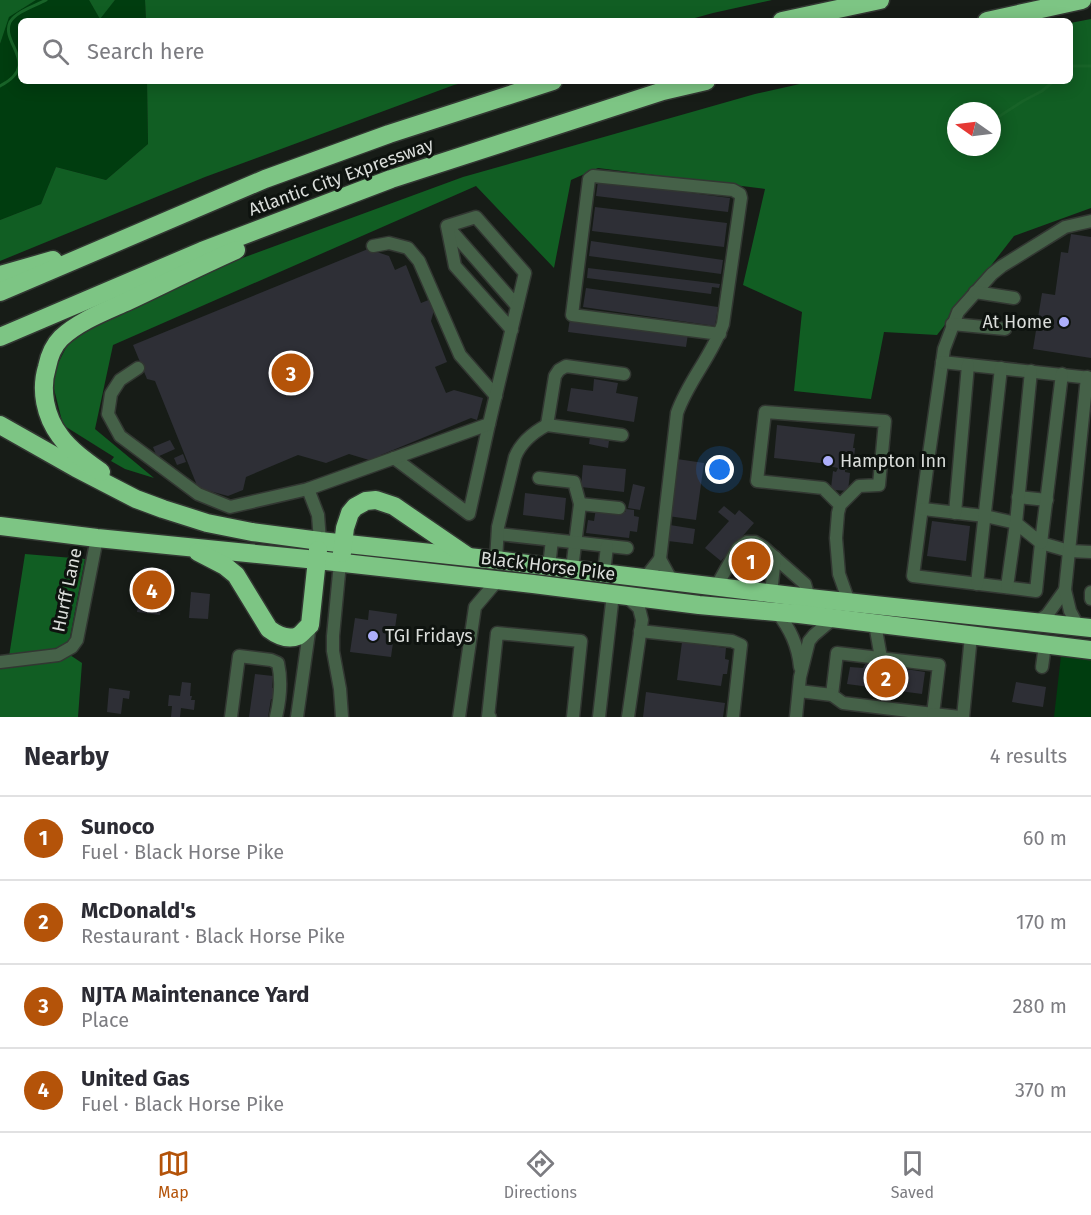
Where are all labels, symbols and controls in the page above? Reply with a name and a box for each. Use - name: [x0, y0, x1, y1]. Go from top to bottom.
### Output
- search box: [18, 18, 1073, 84]
- icon: search: [39, 35, 72, 68]
- text: Search here: [87, 38, 205, 65]
- north arrow: [947, 102, 1001, 156]
- street label: Atlantic City Expressway: [246, 133, 437, 221]
- place label: At Home: [982, 311, 1052, 333]
- marker: At Home: [1057, 315, 1071, 329]
- pin: 3: [272, 350, 310, 395]
- place label: Hampton Inn: [840, 450, 947, 472]
- marker: Hampton Inn: [821, 454, 835, 468]
- your location: [705, 455, 734, 484]
- pin: 1: [732, 538, 771, 584]
- street label: Hurff Lane: [47, 546, 87, 634]
- street label: Black Horse Pike: [479, 547, 617, 585]
- pin: 4: [132, 568, 172, 612]
- place label: TGI Fridays: [385, 625, 473, 647]
- marker: TGI Fridays: [366, 629, 380, 643]
- pin: 2: [866, 656, 906, 700]
- text: Nearby: [24, 741, 109, 772]
- text: 4 results: [990, 744, 1067, 768]
- text: Sunoco: [81, 813, 155, 840]
- text: 1: [39, 826, 48, 850]
- text: 60 m: [1023, 826, 1067, 850]
- text: Fuel · Black Horse Pike: [81, 840, 284, 864]
- text: McDonald's: [81, 897, 196, 924]
- text: 2: [38, 910, 49, 934]
- text: 170 m: [1016, 910, 1067, 934]
- text: Restaurant · Black Horse Pike: [81, 924, 345, 948]
- text: NJTA Maintenance Yard: [81, 981, 310, 1008]
- text: 3: [38, 994, 49, 1018]
- text: 280 m: [1012, 994, 1067, 1018]
- text: Place: [81, 1008, 129, 1032]
- text: United Gas: [81, 1065, 190, 1092]
- text: 4: [38, 1078, 49, 1102]
- text: 370 m: [1015, 1078, 1067, 1102]
- text: Fuel · Black Horse Pike: [81, 1092, 284, 1116]
- tab: Map: [157, 1147, 190, 1202]
- tab: Directions: [504, 1147, 577, 1202]
- tab: Saved: [891, 1147, 934, 1202]

